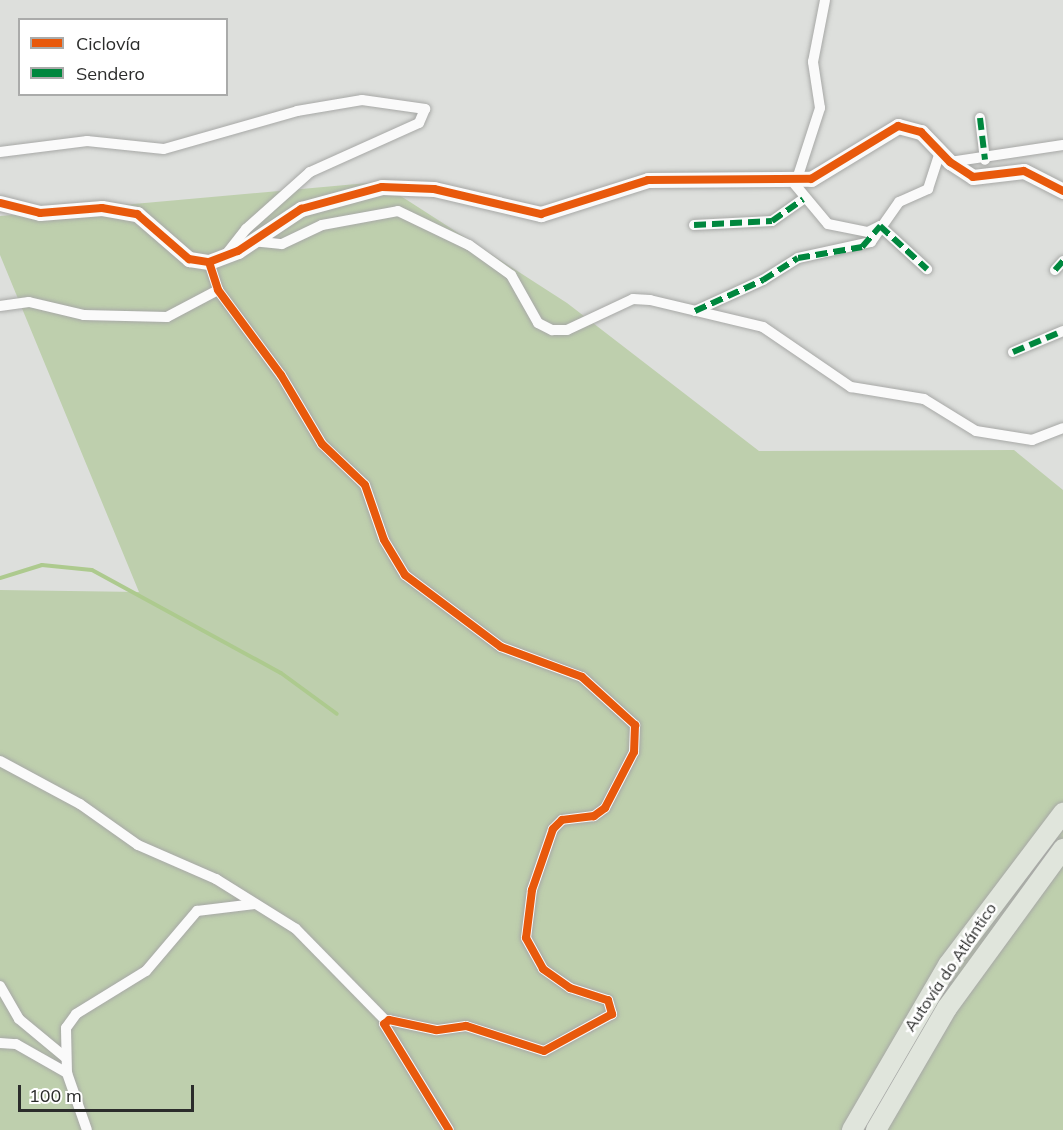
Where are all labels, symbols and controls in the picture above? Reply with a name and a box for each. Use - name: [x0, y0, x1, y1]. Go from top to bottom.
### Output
- legend: [18, 18, 228, 96]
- text: Ciclovía: [76, 32, 141, 55]
- text: Sendero: [76, 62, 145, 85]
- street label: Autovía do Atlántico: [900, 899, 1000, 1035]
- scale bar: [21, 1073, 196, 1111]
- text: 100 m: [29, 1084, 82, 1107]

